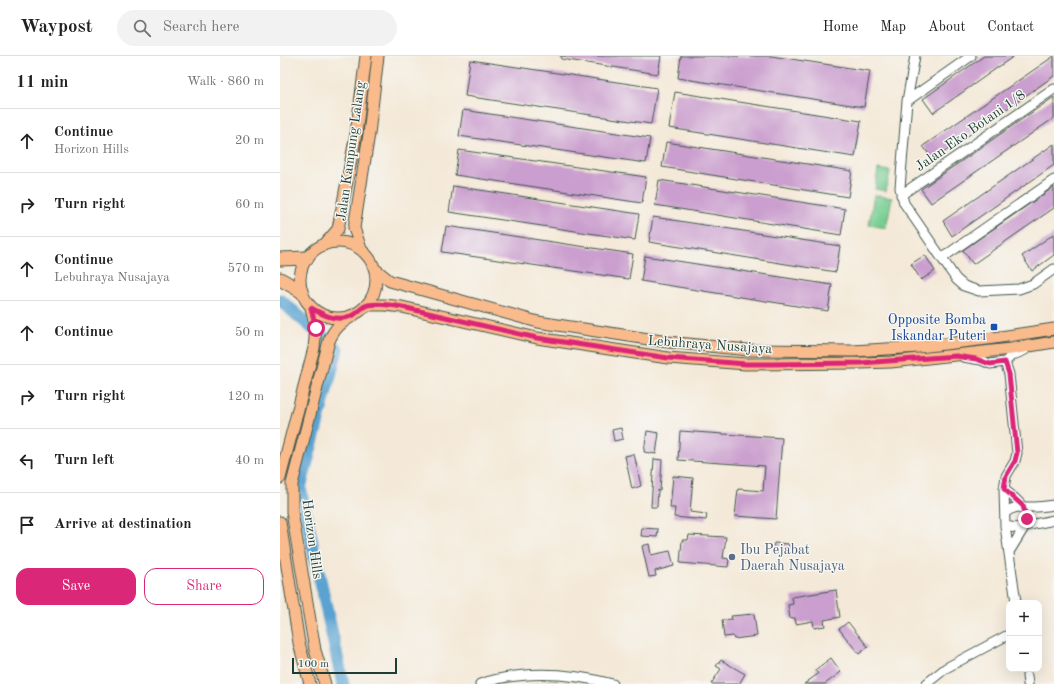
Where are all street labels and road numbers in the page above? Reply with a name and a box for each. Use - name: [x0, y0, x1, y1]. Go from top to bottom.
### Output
- street label: Jalan Kampung Lalang: [334, 80, 368, 222]
- street label: Jalan Eko Botani 1/8: [913, 88, 1028, 174]
- street label: Lebuhraya Nusajaya: [647, 334, 773, 356]
- street label: Horizon Hills: [299, 498, 325, 580]

